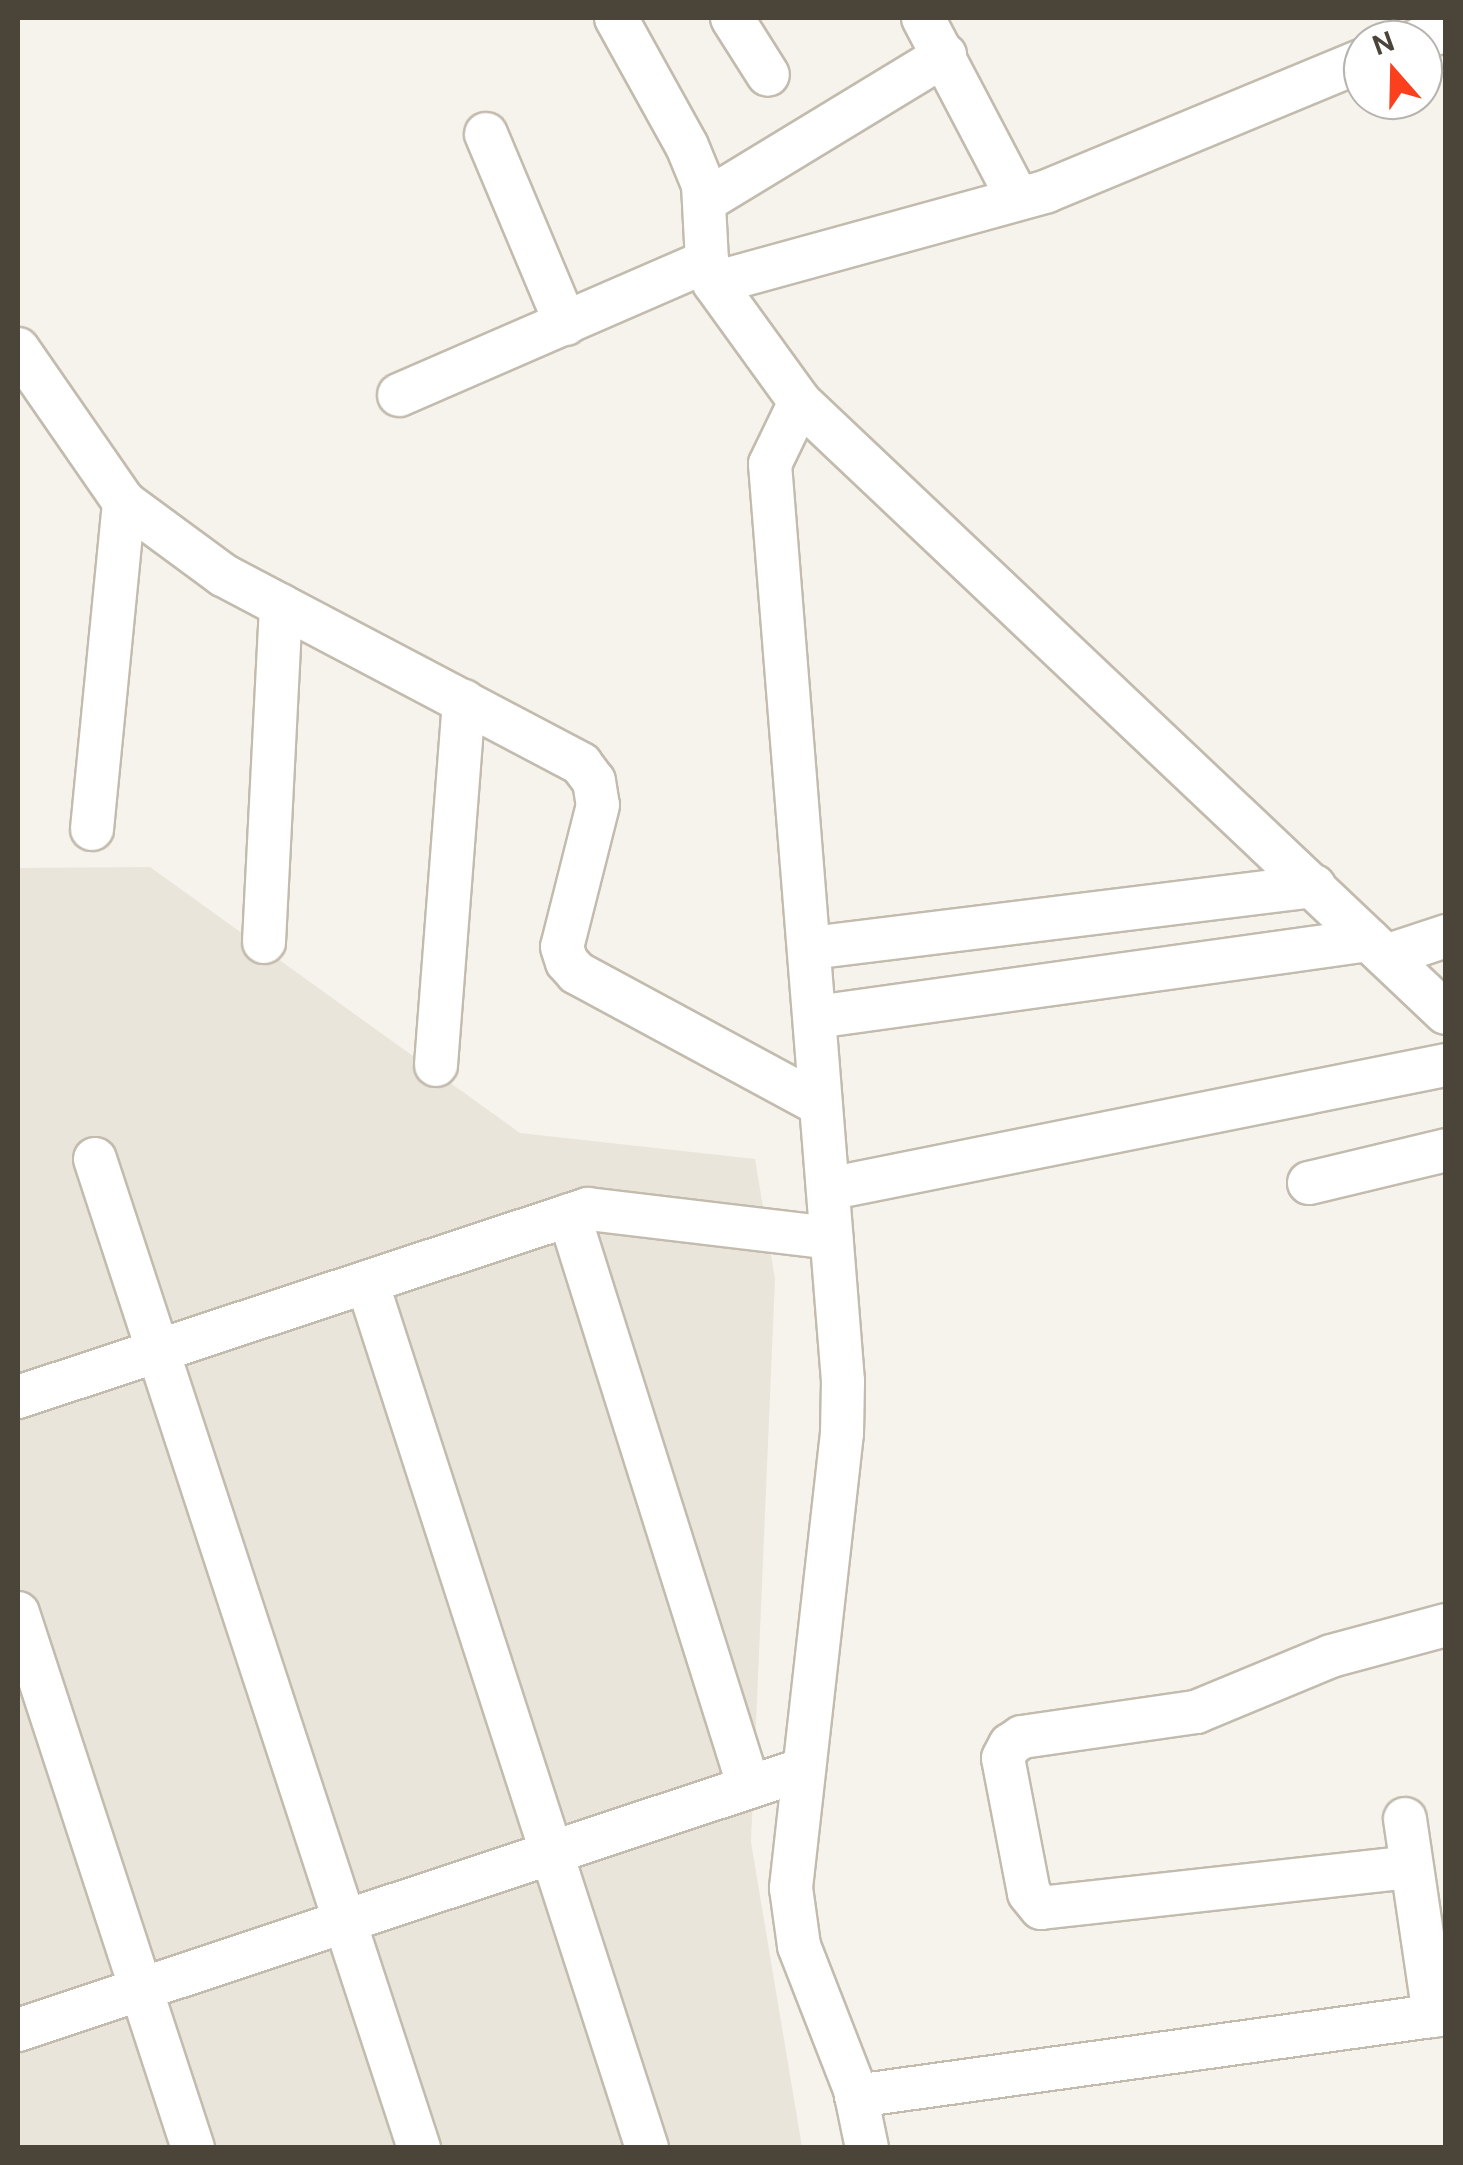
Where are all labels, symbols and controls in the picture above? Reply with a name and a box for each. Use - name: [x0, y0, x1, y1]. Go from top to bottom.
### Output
- north arrow: [1343, 20, 1443, 120]
- text: N: [1367, 22, 1399, 64]

